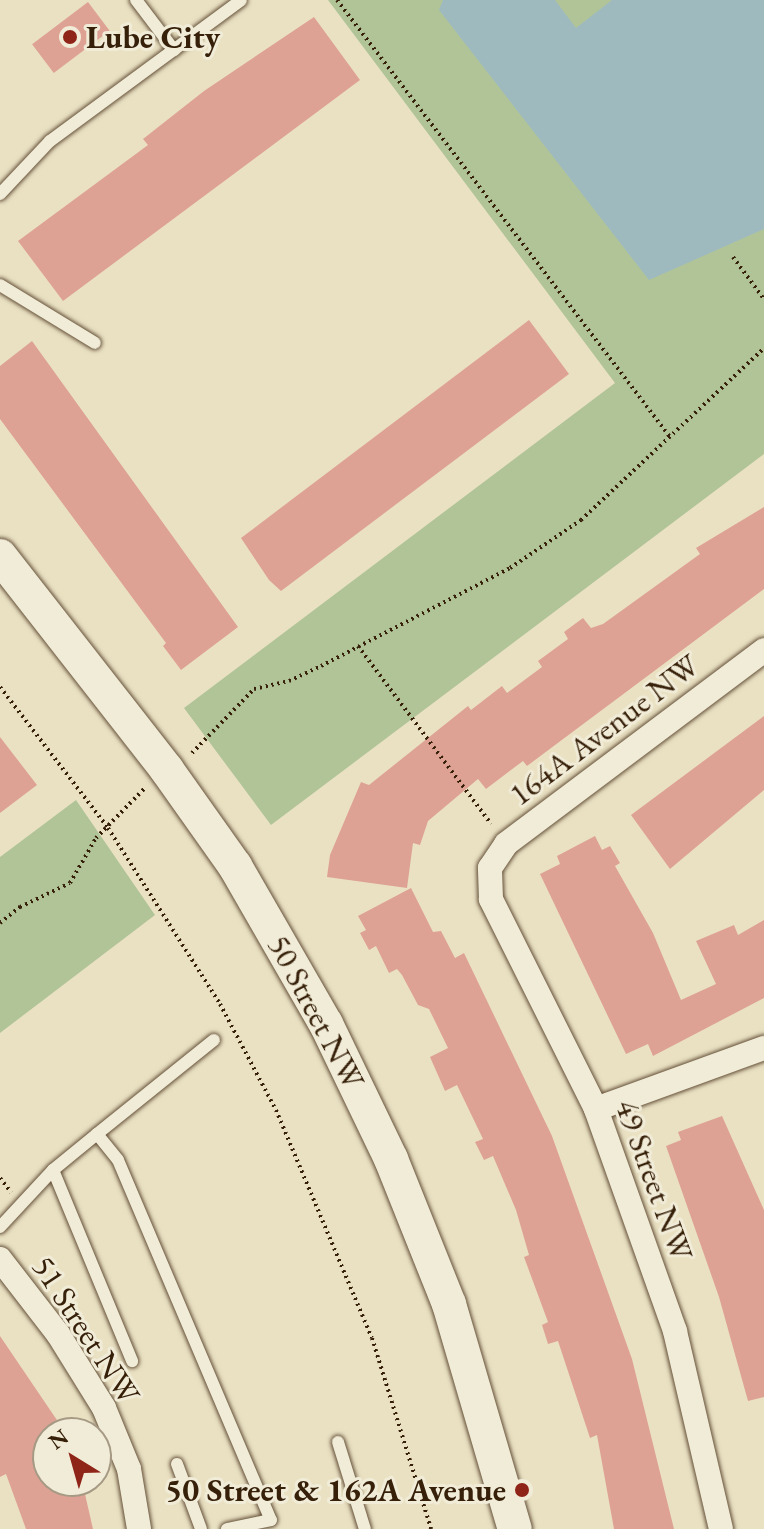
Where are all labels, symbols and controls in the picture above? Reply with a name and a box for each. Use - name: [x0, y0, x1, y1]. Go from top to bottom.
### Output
- place label: Lube City: [86, 18, 220, 56]
- marker: Lube City: [61, 28, 79, 46]
- street label: 164A Avenue NW: [502, 646, 706, 814]
- street label: 50 Street NW: [259, 929, 373, 1095]
- street label: 49 Street NW: [607, 1094, 701, 1266]
- street label: 51 Street NW: [24, 1249, 148, 1411]
- north arrow: [32, 1417, 112, 1497]
- text: N: [43, 1422, 74, 1456]
- place label: 50 Street & 162A Avenue: [165, 1471, 506, 1509]
- marker: 50 Street & 162A Avenue: [513, 1481, 531, 1499]

